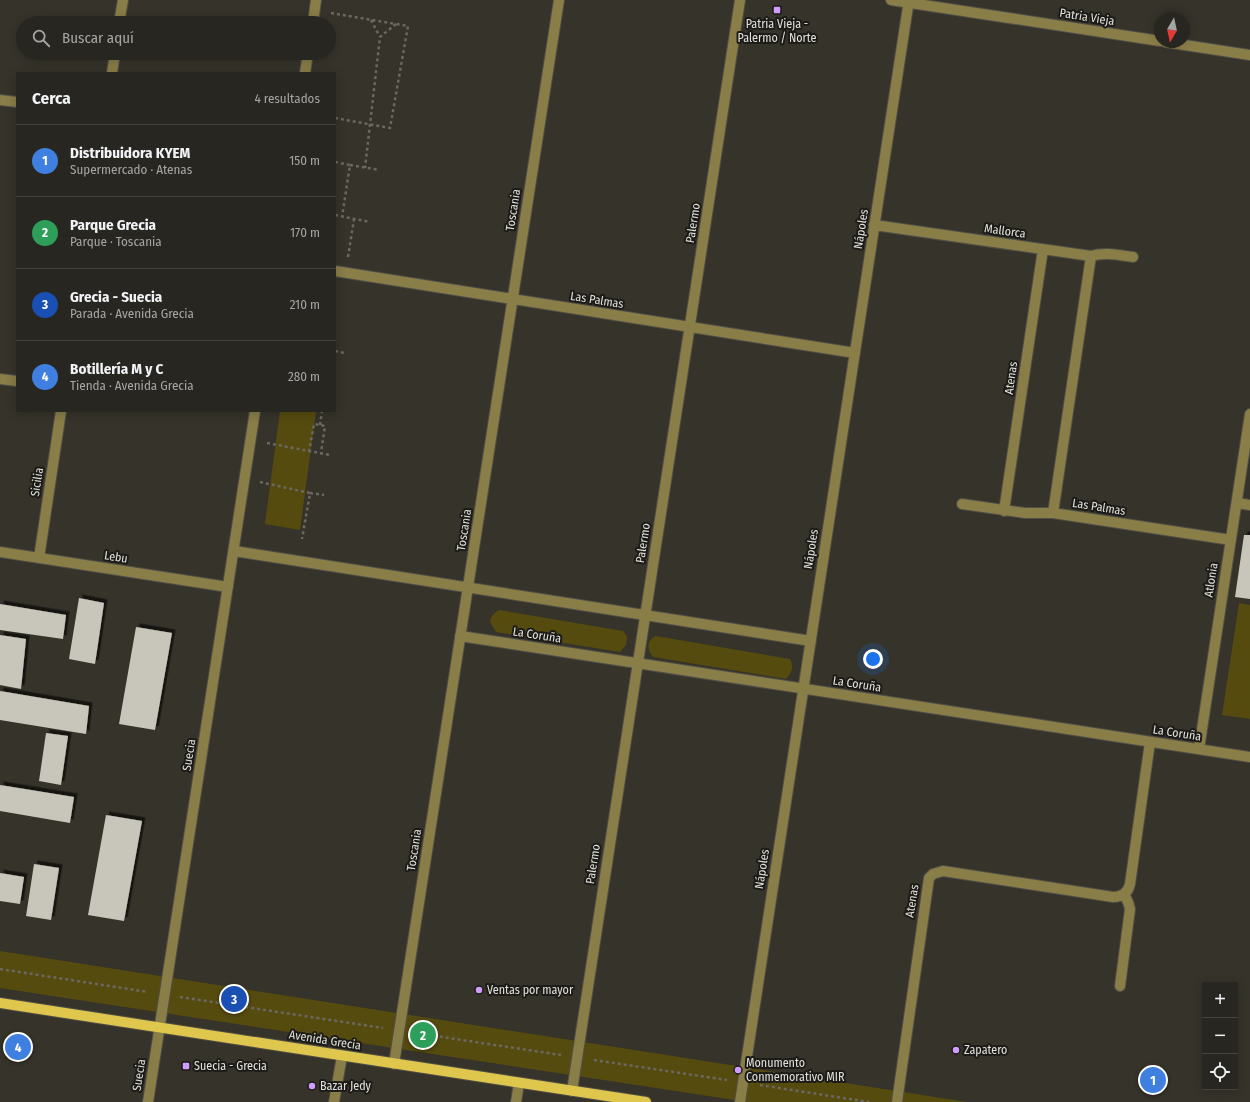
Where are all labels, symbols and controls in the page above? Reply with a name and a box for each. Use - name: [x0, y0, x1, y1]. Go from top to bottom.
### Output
- marker: Patria Vieja - Palermo / Norte: [772, 5, 782, 15]
- street label: Patria Vieja: [1059, 6, 1116, 28]
- north arrow: [1154, 12, 1190, 48]
- search box: [16, 16, 336, 60]
- place label: Patria Vieja - Palermo / Norte: [738, 17, 817, 45]
- icon: search: [30, 27, 52, 49]
- text: Buscar aquí: [62, 29, 134, 47]
- text: Cerca: [32, 88, 71, 109]
- text: 4 resultados: [254, 91, 320, 106]
- text: Distribuidora KYEM: [70, 144, 190, 162]
- text: 1: [42, 153, 48, 168]
- text: 150 m: [289, 153, 320, 168]
- text: Supermercado · Atenas: [70, 162, 192, 177]
- street label: Toscania: [503, 188, 523, 232]
- street label: Palermo: [683, 202, 703, 244]
- street label: Nápoles: [851, 208, 871, 250]
- text: Parque Grecia: [70, 216, 156, 234]
- street label: Mallorca: [983, 221, 1027, 241]
- text: 2: [42, 225, 48, 240]
- text: 170 m: [290, 225, 320, 240]
- text: Parque · Toscania: [70, 234, 162, 249]
- text: Grecia - Suecia: [70, 288, 162, 306]
- street label: Las Palmas: [569, 289, 625, 311]
- text: 3: [42, 297, 48, 312]
- text: 210 m: [290, 297, 320, 312]
- text: Parada · Avenida Grecia: [70, 306, 194, 321]
- text: Botillería M y C: [70, 360, 163, 378]
- street label: Atenas: [1002, 361, 1020, 395]
- text: 4: [42, 369, 48, 384]
- text: 280 m: [288, 369, 320, 384]
- text: Tienda · Avenida Grecia: [70, 378, 194, 393]
- street label: Sicilia: [28, 466, 46, 498]
- street label: Las Palmas: [1071, 496, 1127, 518]
- street label: Toscania: [454, 508, 474, 552]
- street label: Palermo: [633, 522, 653, 564]
- street label: Nápoles: [801, 528, 821, 570]
- street label: Lebu: [103, 548, 129, 566]
- street label: Atlonia: [1201, 562, 1221, 598]
- street label: La Coruña: [512, 624, 562, 646]
- your location: [863, 649, 883, 669]
- street label: La Coruña: [832, 673, 882, 695]
- street label: La Coruña: [1152, 722, 1202, 744]
- street label: Suecia: [180, 738, 198, 772]
- street label: Toscania: [404, 828, 424, 872]
- street label: Palermo: [583, 843, 603, 885]
- street label: Nápoles: [752, 848, 772, 890]
- street label: Atenas: [902, 883, 922, 919]
- map controls: [1202, 982, 1238, 1090]
- button: +: [1202, 982, 1238, 1018]
- place label: Ventas por mayor: [487, 983, 574, 997]
- pin: 3: [221, 984, 247, 1014]
- marker: Ventas por mayor: [474, 985, 484, 995]
- button: −: [1202, 1018, 1238, 1054]
- pin: 2: [410, 1020, 436, 1050]
- street label: Avenida Grecia: [288, 1027, 362, 1053]
- pin: 4: [5, 1032, 31, 1062]
- place label: Zapatero: [964, 1043, 1007, 1057]
- marker: Zapatero: [951, 1045, 961, 1055]
- button: locate: [1202, 1054, 1238, 1090]
- place label: Monumento Conmemorativo MIR: [746, 1056, 845, 1084]
- street label: Suecia: [130, 1058, 148, 1092]
- place label: Suecia - Grecia: [194, 1059, 267, 1073]
- marker: Suecia - Grecia: [181, 1061, 191, 1071]
- marker: Monumento Conmemorativo MIR: [733, 1065, 743, 1075]
- pin: 1: [1140, 1065, 1166, 1095]
- place label: Bazar Jedy: [320, 1079, 372, 1093]
- marker: Bazar Jedy: [307, 1081, 317, 1091]

